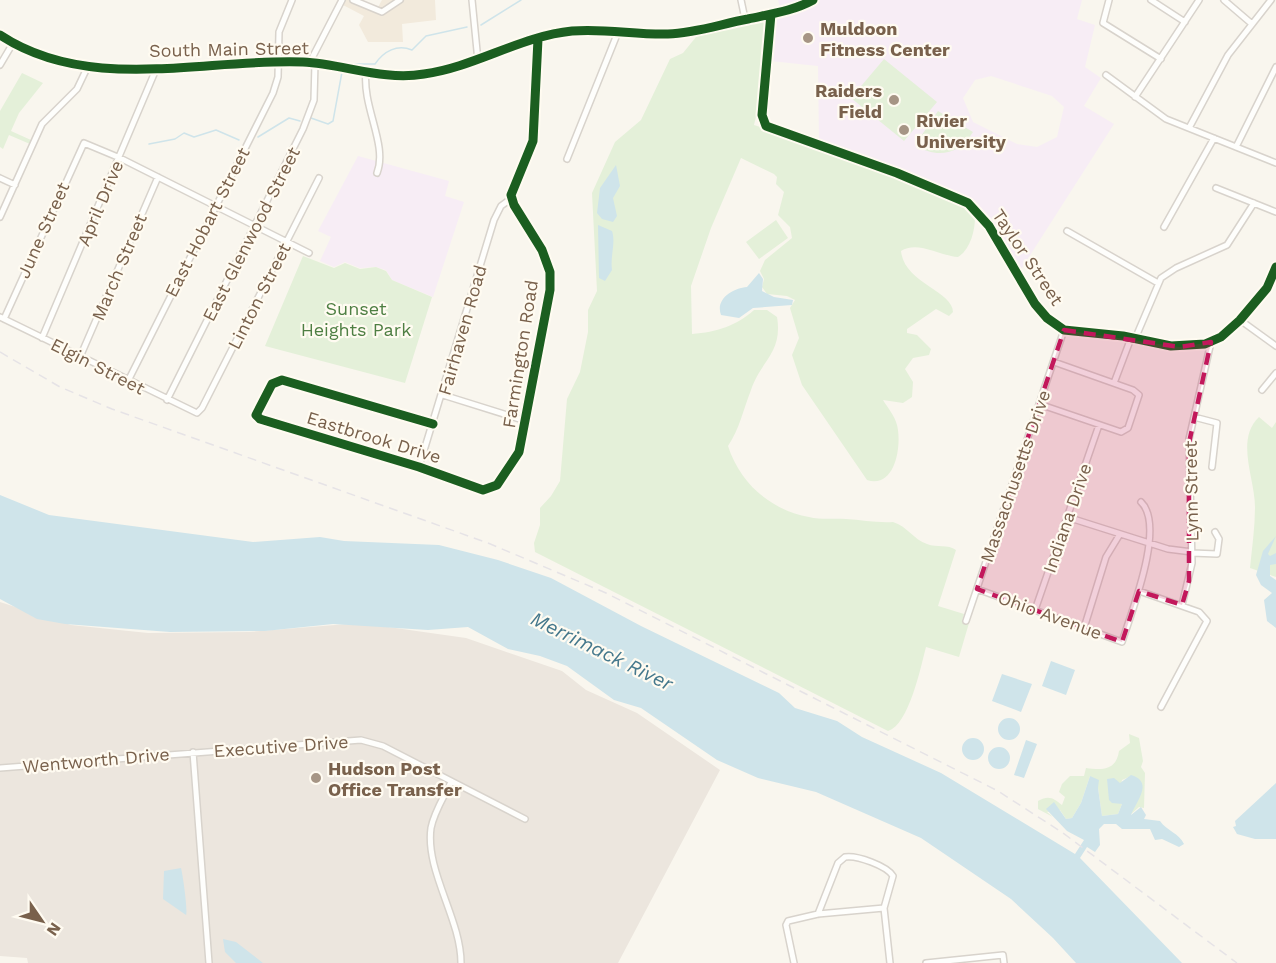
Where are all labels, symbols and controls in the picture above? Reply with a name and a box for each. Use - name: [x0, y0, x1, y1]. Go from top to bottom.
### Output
- place label: Muldoon Fitness Center: [820, 18, 950, 60]
- marker: Muldoon Fitness Center: [801, 31, 815, 45]
- street label: South Main Street: [149, 37, 310, 61]
- place label: Raiders Field: [815, 80, 882, 122]
- marker: Raiders Field: [887, 93, 901, 107]
- place label: Rivier University: [916, 110, 1007, 152]
- marker: Rivier University: [897, 123, 911, 137]
- street label: East Hobart Street: [160, 143, 254, 300]
- street label: East Glenwood Street: [198, 143, 304, 325]
- street label: April Drive: [73, 157, 127, 249]
- street label: June Street: [12, 178, 74, 281]
- street label: Taylor Street: [988, 205, 1068, 309]
- street label: March Street: [87, 210, 151, 324]
- street label: Linton Street: [223, 239, 295, 353]
- street label: Fairhaven Road: [433, 263, 491, 397]
- street label: Farmington Road: [498, 278, 542, 430]
- park label: Sunset Heights Park: [301, 298, 411, 340]
- street label: Elgin Street: [47, 333, 149, 399]
- street label: Massachusetts Drive: [976, 387, 1054, 565]
- street label: Eastbrook Drive: [304, 407, 444, 467]
- street label: Lynn Street: [1180, 440, 1202, 542]
- street label: Indiana Drive: [1038, 460, 1096, 576]
- street label: Ohio Avenue: [995, 586, 1105, 644]
- water label: Merrimack River: [527, 606, 678, 696]
- street label: Executive Drive: [213, 731, 349, 761]
- street label: Wentworth Drive: [22, 743, 170, 777]
- place label: Hudson Post Office Transfer: [328, 758, 462, 800]
- marker: Hudson Post Office Transfer: [309, 771, 323, 785]
- north arrow: [12, 891, 72, 951]
- text: N: [43, 919, 65, 940]

